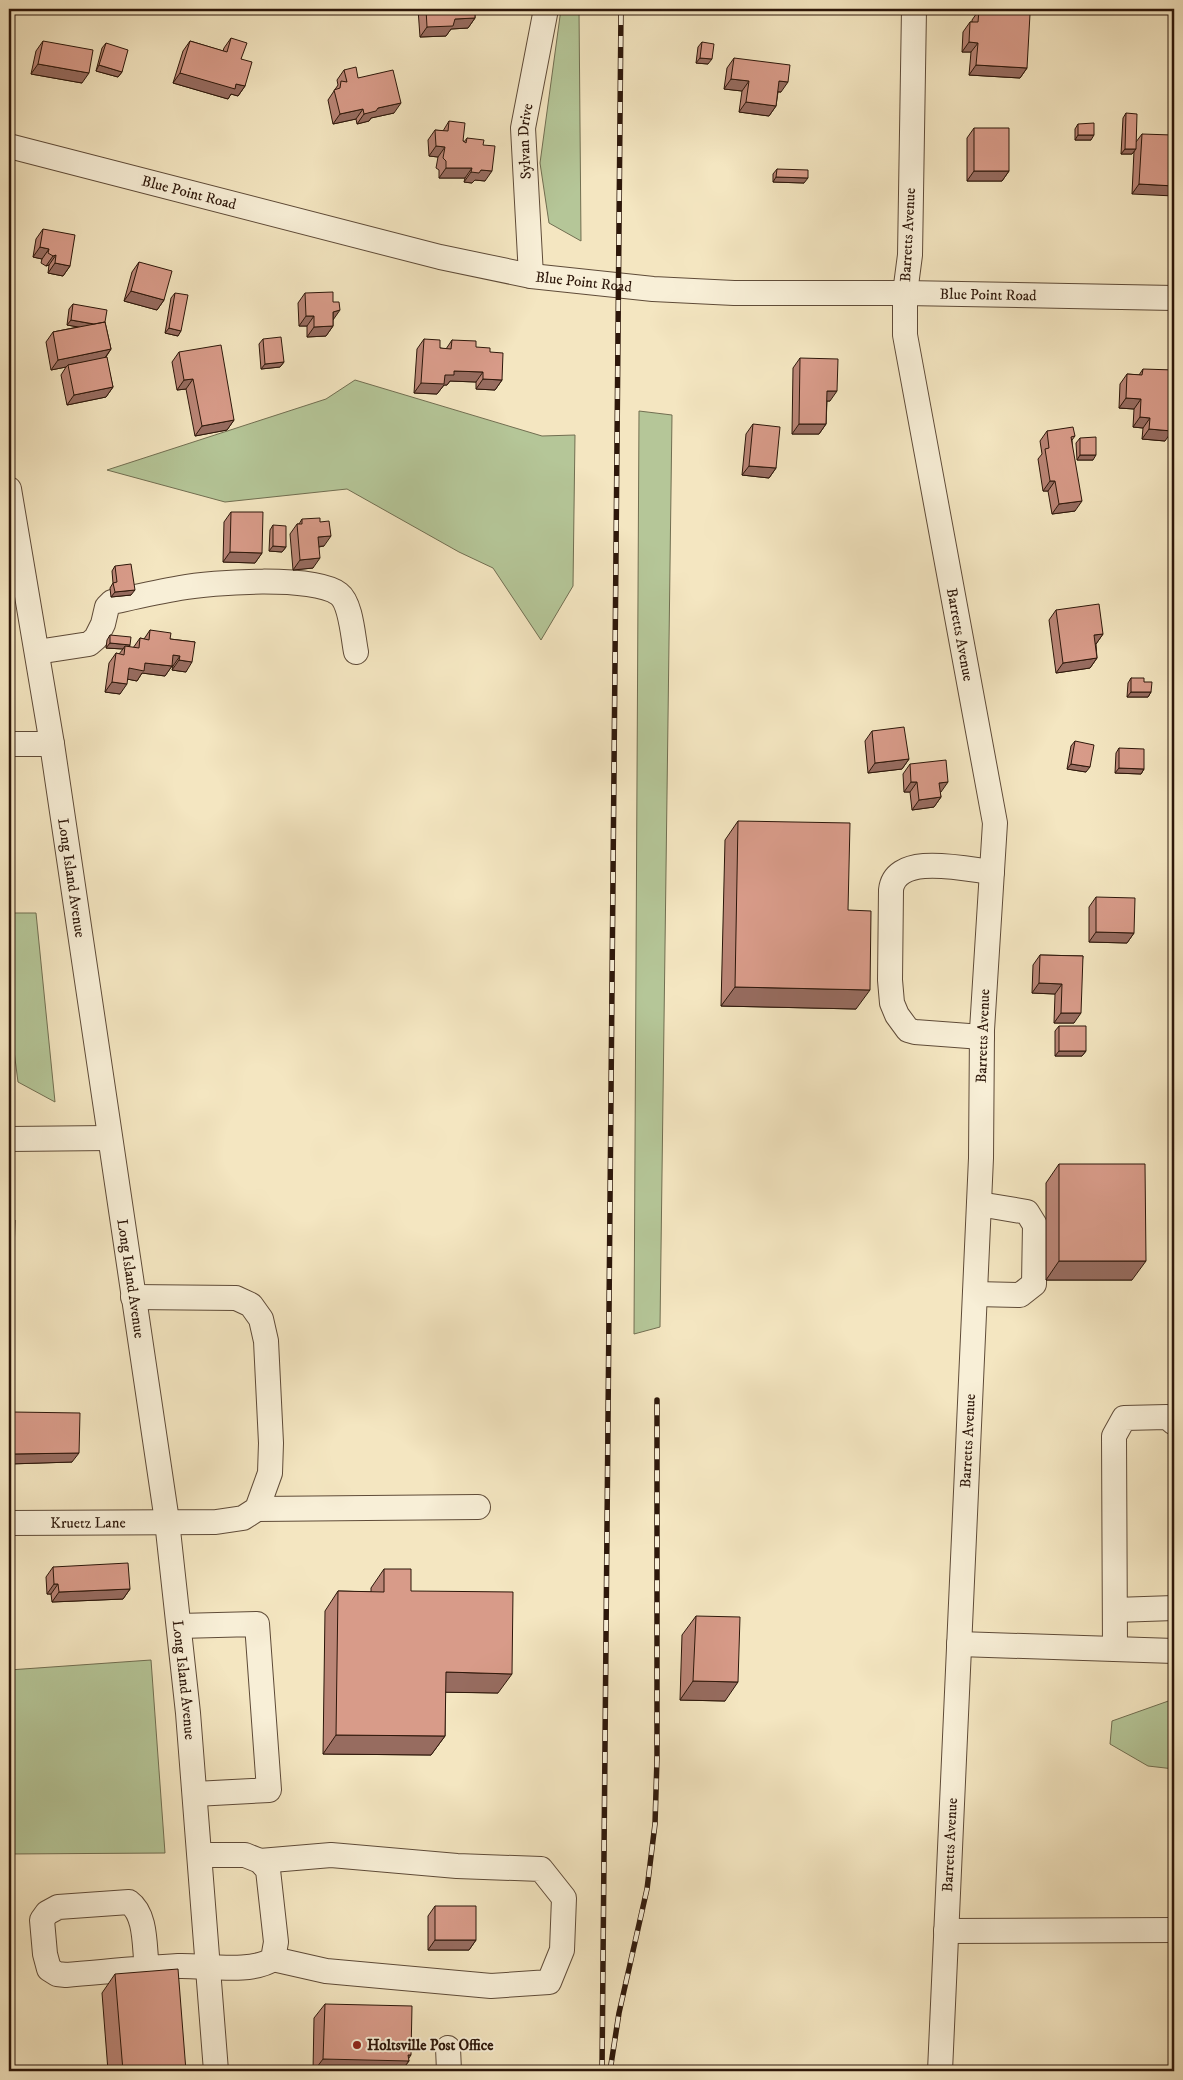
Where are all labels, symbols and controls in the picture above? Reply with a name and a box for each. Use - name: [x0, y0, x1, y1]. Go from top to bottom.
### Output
- street label: Sylvan Drive: [513, 102, 537, 180]
- street label: Blue Point Road: [140, 171, 239, 214]
- street label: Barretts Avenue: [896, 187, 920, 283]
- street label: Blue Point Road: [534, 267, 633, 296]
- street label: Blue Point Road: [939, 284, 1037, 305]
- street label: Barretts Avenue: [942, 586, 978, 683]
- street label: Long Island Avenue: [54, 817, 90, 939]
- street label: Barretts Avenue: [972, 989, 994, 1083]
- street label: Long Island Avenue: [113, 1218, 149, 1340]
- street label: Barretts Avenue: [956, 1393, 980, 1489]
- street label: Kruetz Lane: [50, 1513, 126, 1532]
- street label: Long Island Avenue: [168, 1619, 200, 1741]
- street label: Barretts Avenue: [938, 1797, 962, 1893]
- place label: Holtsville Post Office: [367, 2036, 494, 2055]
- marker: Holtsville Post Office: [351, 2039, 363, 2051]

